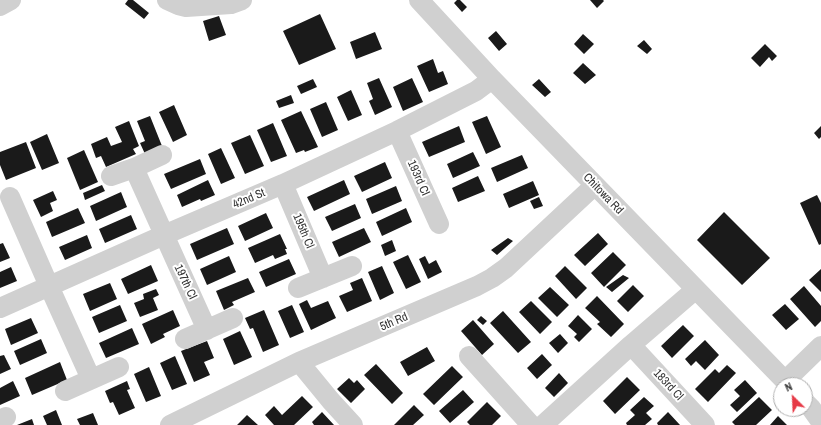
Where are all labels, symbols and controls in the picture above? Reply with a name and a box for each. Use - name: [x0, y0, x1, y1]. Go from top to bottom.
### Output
- street label: 193rd Cl: [404, 158, 432, 198]
- street label: Chitowa Rd: [580, 171, 626, 217]
- street label: 42nd St: [231, 186, 267, 212]
- street label: 195th Cl: [289, 211, 317, 251]
- street label: 197th Cl: [171, 262, 199, 302]
- street label: 5th Rd: [378, 310, 410, 334]
- street label: 183rd Cl: [650, 366, 686, 404]
- north arrow: [773, 377, 813, 417]
- text: N: [783, 379, 794, 395]

